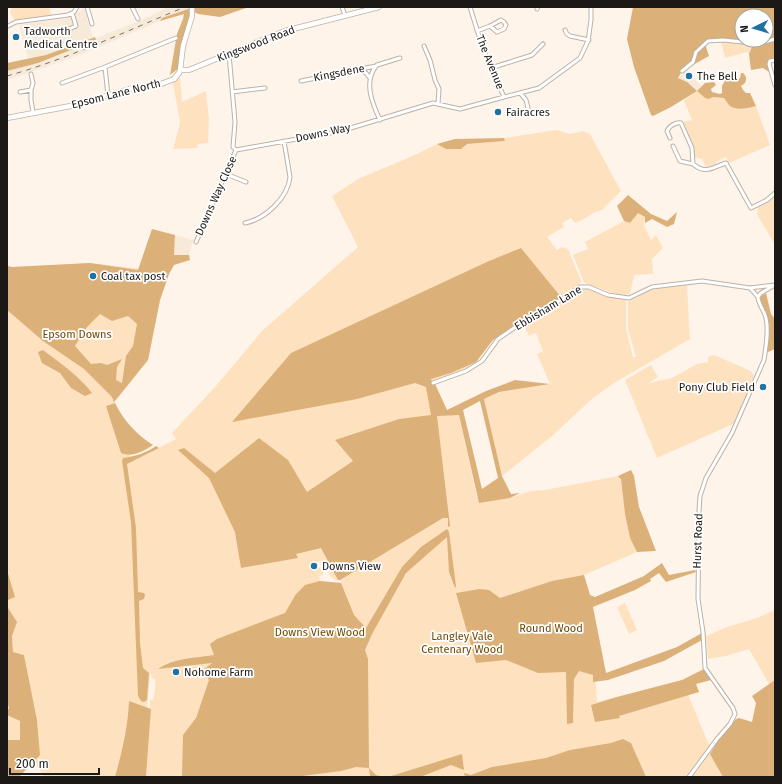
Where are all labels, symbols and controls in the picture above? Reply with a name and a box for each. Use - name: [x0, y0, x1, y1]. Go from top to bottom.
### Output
- north arrow: [734, 8, 774, 48]
- street label: Kingswood Road: [215, 23, 297, 65]
- place label: Tadworth Medical Centre: [24, 25, 98, 51]
- text: N: [738, 25, 751, 33]
- marker: Tadworth Medical Centre: [11, 32, 21, 42]
- street label: The Avenue: [473, 33, 507, 91]
- street label: Kingsdene: [312, 62, 366, 84]
- place label: The Bell: [697, 70, 737, 83]
- marker: The Bell: [684, 71, 694, 81]
- street label: Epsom Lane North: [70, 77, 162, 111]
- place label: Fairacres: [506, 106, 550, 119]
- marker: Fairacres: [493, 107, 503, 117]
- street label: Downs Way: [294, 121, 352, 145]
- street label: Downs Way Close: [193, 154, 239, 238]
- place label: Coal tax post: [101, 270, 165, 283]
- marker: Coal tax post: [88, 271, 98, 281]
- street label: Ebbisham Lane: [512, 283, 584, 333]
- park label: Epsom Downs: [42, 328, 112, 341]
- place label: Pony Club Field: [679, 381, 755, 394]
- marker: Pony Club Field: [758, 382, 768, 392]
- street label: Hurst Road: [691, 513, 705, 569]
- place label: Downs View: [322, 560, 381, 573]
- marker: Downs View: [309, 561, 319, 571]
- park label: Round Wood: [519, 622, 583, 635]
- park label: Downs View Wood: [275, 626, 365, 639]
- park label: Langley Vale Centenary Wood: [421, 630, 503, 656]
- place label: Nohome Farm: [184, 666, 254, 679]
- marker: Nohome Farm: [171, 667, 181, 677]
- scale bar: [10, 750, 99, 776]
- text: 200 m: [16, 757, 49, 771]

